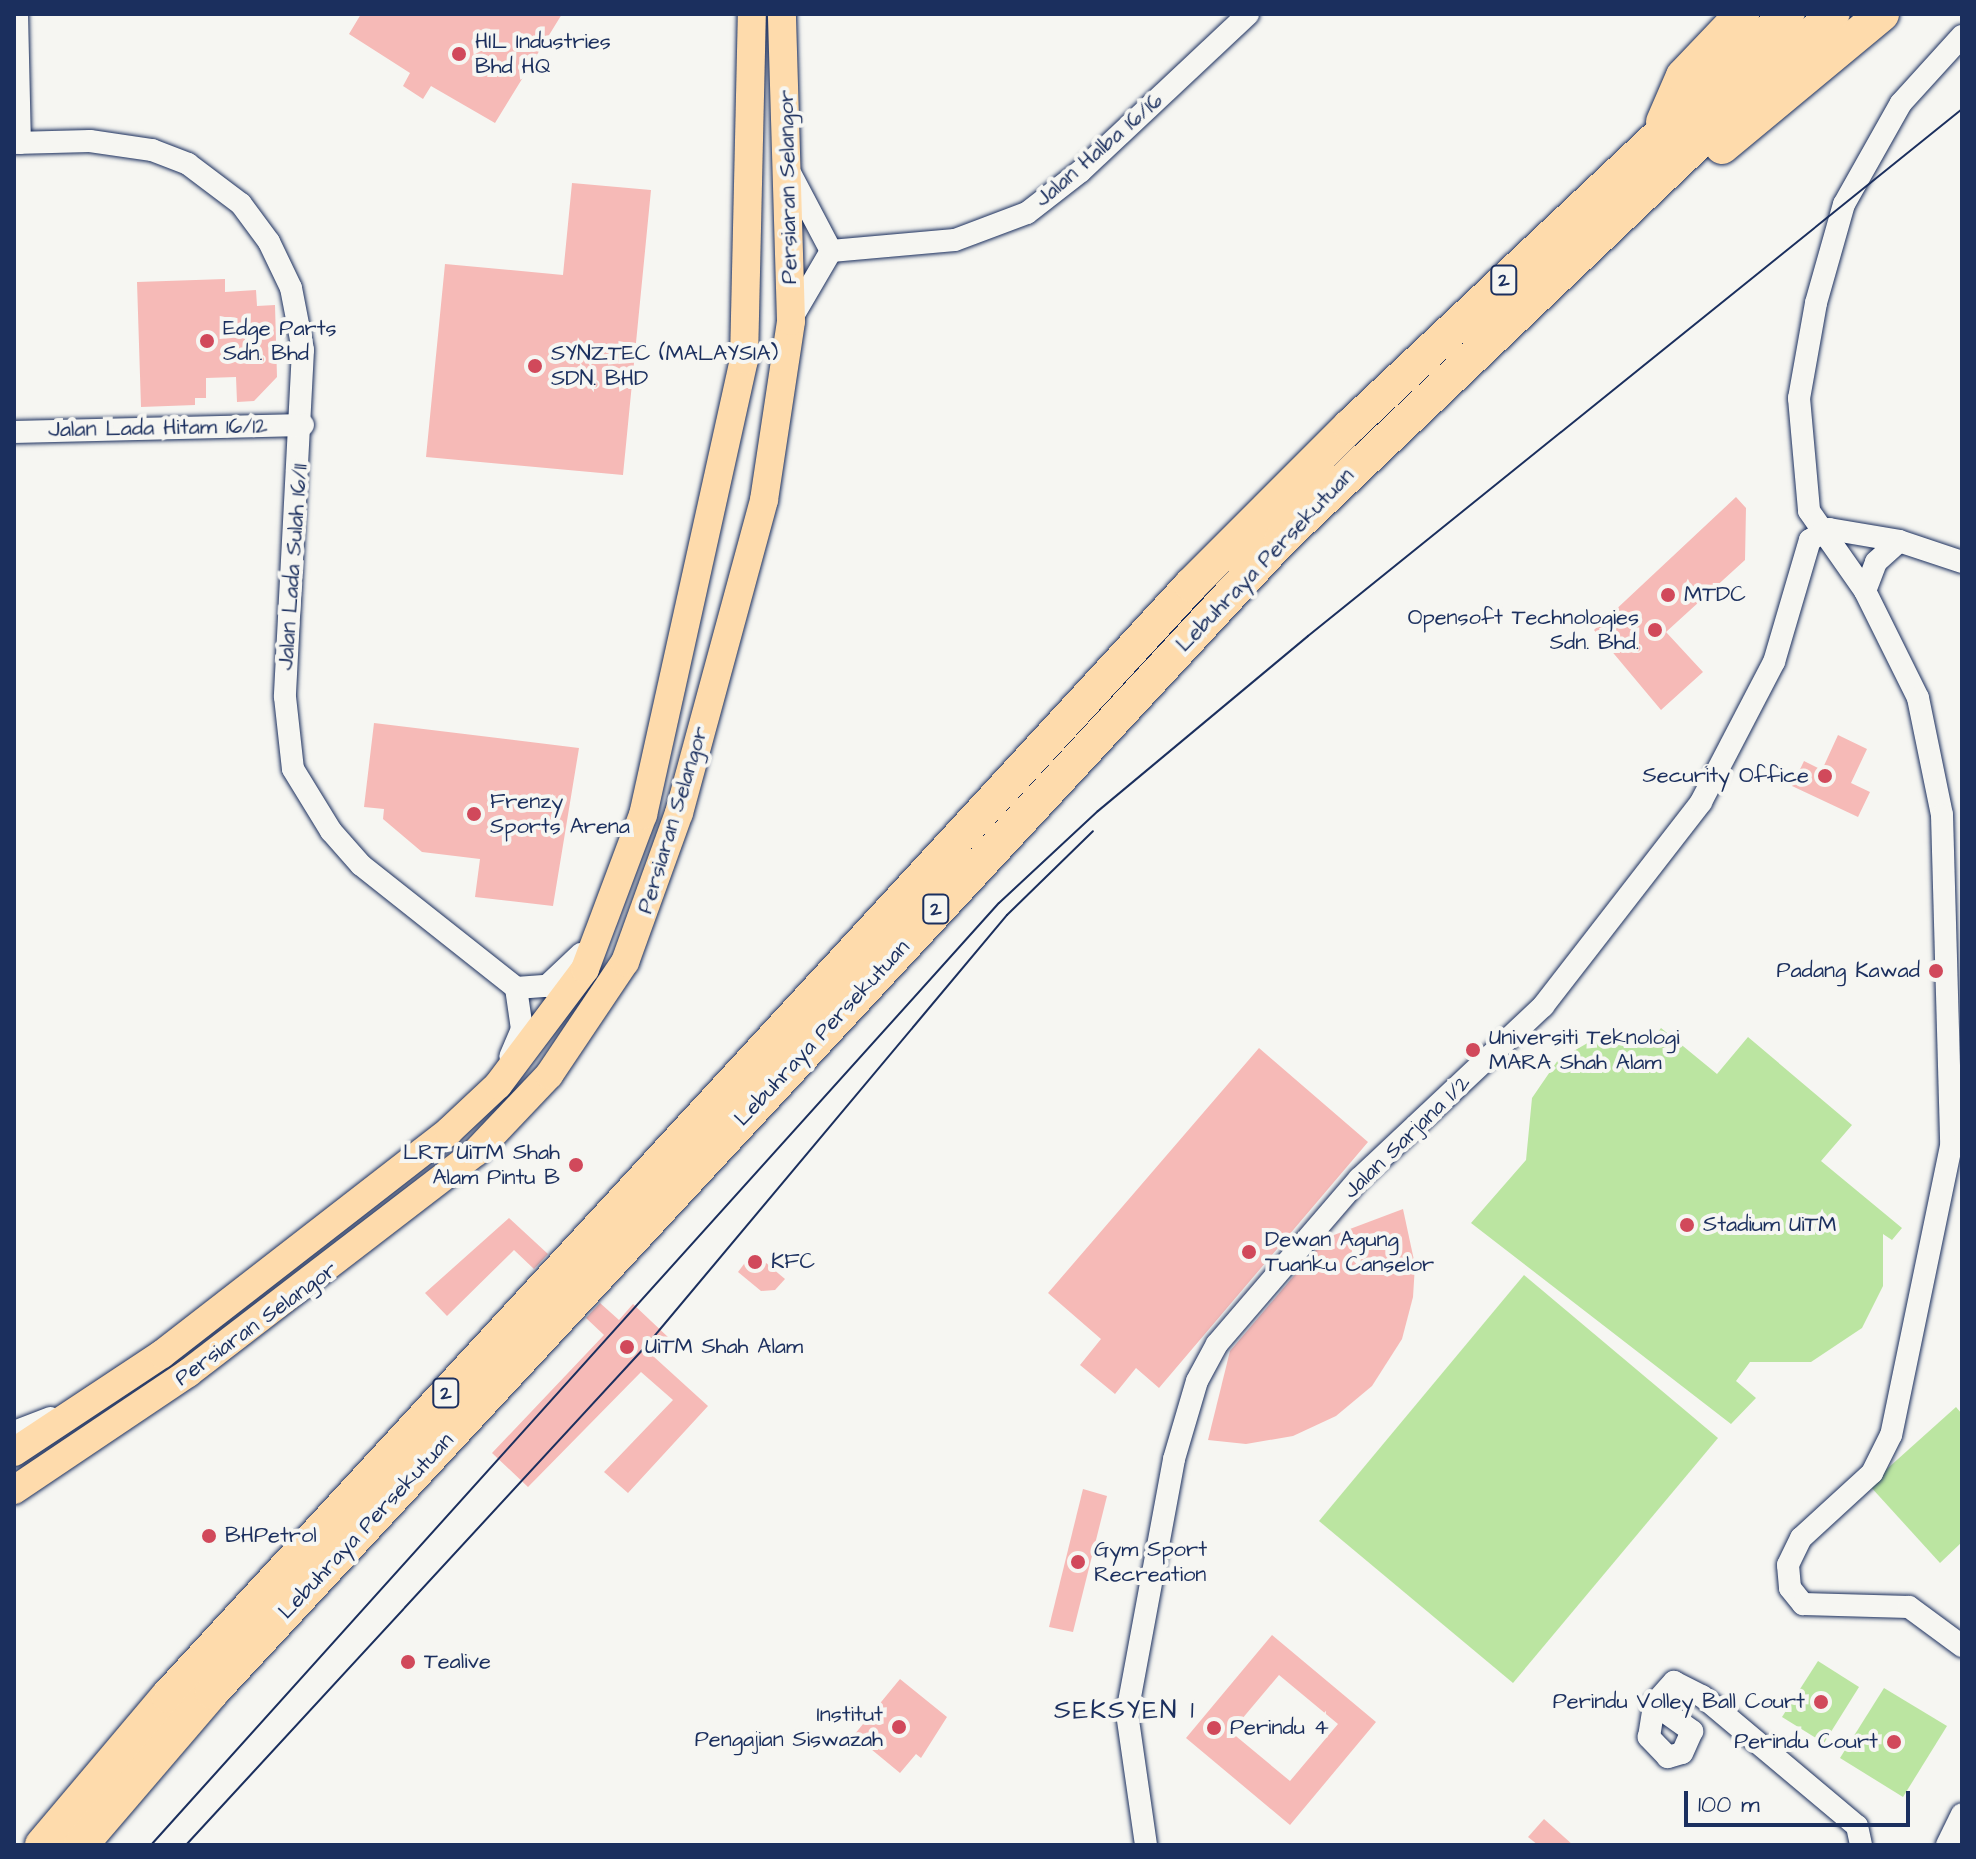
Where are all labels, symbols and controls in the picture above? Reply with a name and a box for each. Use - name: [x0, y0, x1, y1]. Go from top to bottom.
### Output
- place label: HIL Industries Bhd HQ: [475, 28, 611, 80]
- marker: HIL Industries Bhd HQ: [450, 45, 468, 63]
- street label: Jalan Halba 16/16: [1030, 87, 1168, 213]
- street label: Persiaran Selangor: [773, 90, 803, 284]
- road number: 2: [1490, 264, 1518, 296]
- place label: Edge Parts Sdn. Bhd: [223, 315, 337, 366]
- marker: Edge Parts Sdn. Bhd: [198, 332, 216, 350]
- place label: SYNZTEC (MALAYSIA) SDN. BHD: [551, 340, 778, 392]
- marker: SYNZTEC (MALAYSIA) SDN. BHD: [526, 357, 544, 375]
- street label: Jalan Lada Hitam 16/12: [48, 413, 268, 443]
- street label: Jalan Lada Sulah 16/11: [273, 463, 313, 671]
- street label: Lebuhraya Persekutuan: [1170, 463, 1360, 657]
- place label: MTDC: [1684, 582, 1746, 608]
- marker: MTDC: [1659, 586, 1677, 604]
- place label: Opensoft Technologies Sdn. Bhd.: [1408, 604, 1639, 656]
- marker: Opensoft Technologies Sdn. Bhd.: [1646, 621, 1664, 639]
- street label: Persiaran Selangor: [632, 723, 714, 917]
- place label: Security Office: [1643, 763, 1809, 789]
- marker: Security Office: [1816, 767, 1834, 785]
- place label: Frenzy Sports Arena: [490, 788, 630, 840]
- marker: Frenzy Sports Arena: [465, 805, 483, 823]
- road number: 2: [922, 893, 950, 925]
- street label: Lebuhraya Persekutuan: [729, 934, 915, 1132]
- place label: Padang Kawad: [1776, 958, 1920, 984]
- marker: Padang Kawad: [1927, 962, 1945, 980]
- place label: Universiti Teknologi MARA Shah Alam: [1489, 1024, 1680, 1076]
- marker: Universiti Teknologi MARA Shah Alam: [1464, 1041, 1482, 1059]
- street label: Jalan Sarjana 1/2: [1338, 1070, 1476, 1204]
- place label: LRT UiTM Shah Alam Pintu B: [403, 1139, 560, 1190]
- marker: LRT UiTM Shah Alam Pintu B: [567, 1156, 585, 1174]
- place label: Stadium UiTM: [1703, 1212, 1837, 1238]
- marker: Stadium UiTM: [1678, 1216, 1696, 1234]
- place label: Dewan Agung Tuanku Canselor: [1265, 1226, 1434, 1278]
- marker: Dewan Agung Tuanku Canselor: [1240, 1243, 1258, 1261]
- place label: KFC: [771, 1249, 815, 1275]
- marker: KFC: [746, 1253, 764, 1271]
- street label: Persiaran Selangor: [170, 1256, 342, 1392]
- place label: UiTM Shah Alam: [645, 1334, 803, 1360]
- marker: UiTM Shah Alam: [616, 1336, 638, 1358]
- road number: 2: [432, 1377, 460, 1409]
- street label: Lebuhraya Persekutuan: [273, 1427, 459, 1625]
- place label: BHPetrol: [225, 1523, 317, 1549]
- marker: BHPetrol: [200, 1527, 218, 1545]
- place label: Gym Sport Recreation: [1094, 1536, 1207, 1588]
- marker: Gym Sport Recreation: [1069, 1553, 1087, 1571]
- place label: Tealive: [424, 1649, 491, 1675]
- marker: Tealive: [399, 1653, 417, 1671]
- place label: Perindu Volley Ball Court: [1553, 1689, 1805, 1715]
- marker: Perindu Volley Ball Court: [1812, 1693, 1830, 1711]
- district label: SEKSYEN 1: [1054, 1695, 1196, 1727]
- place label: Institut Pengajian Siswazah: [695, 1701, 883, 1752]
- place label: Perindu 4: [1230, 1715, 1329, 1741]
- marker: Institut Pengajian Siswazah: [890, 1718, 908, 1736]
- marker: Perindu 4: [1205, 1719, 1223, 1737]
- place label: Perindu Court: [1734, 1729, 1878, 1755]
- marker: Perindu Court: [1885, 1733, 1903, 1751]
- scale bar: [1688, 1775, 1914, 1825]
- text: 100 m: [1698, 1788, 1760, 1822]

